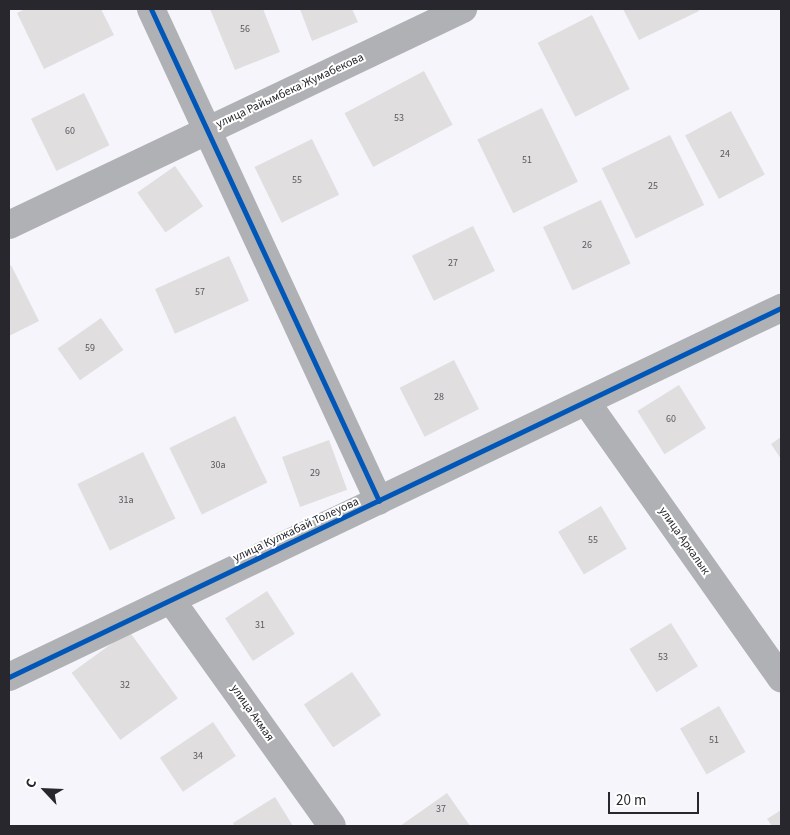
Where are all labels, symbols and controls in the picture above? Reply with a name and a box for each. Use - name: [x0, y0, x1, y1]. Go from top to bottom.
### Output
- house number: 56: [240, 24, 250, 36]
- street label: улица Райымбека Жумабекова: [214, 50, 366, 132]
- house number: 53: [394, 113, 404, 125]
- house number: 60: [65, 126, 75, 138]
- house number: 24: [720, 149, 730, 161]
- house number: 51: [522, 155, 532, 167]
- house number: 55: [292, 175, 302, 187]
- house number: 25: [648, 181, 658, 193]
- house number: 26: [582, 240, 592, 252]
- house number: 27: [448, 258, 458, 270]
- house number: 57: [195, 287, 205, 299]
- house number: 59: [85, 343, 95, 355]
- house number: 28: [434, 392, 444, 404]
- house number: 60: [666, 414, 676, 426]
- house number: 30а: [211, 460, 225, 472]
- house number: 29: [310, 468, 320, 480]
- house number: 31а: [119, 495, 133, 507]
- street label: улица Кулжабай Толеуова: [231, 495, 361, 565]
- street label: улица Аркалык: [655, 504, 713, 578]
- house number: 55: [588, 535, 598, 547]
- house number: 31: [255, 620, 265, 632]
- house number: 53: [658, 652, 668, 664]
- house number: 32: [120, 680, 130, 692]
- street label: улица Акмая: [227, 682, 277, 744]
- house number: 51: [709, 735, 719, 747]
- house number: 34: [193, 751, 203, 763]
- north arrow: [20, 765, 70, 815]
- text: С: [21, 776, 42, 792]
- scale bar: [610, 782, 701, 814]
- text: 20 m: [616, 790, 646, 811]
- house number: 37: [436, 804, 446, 816]

